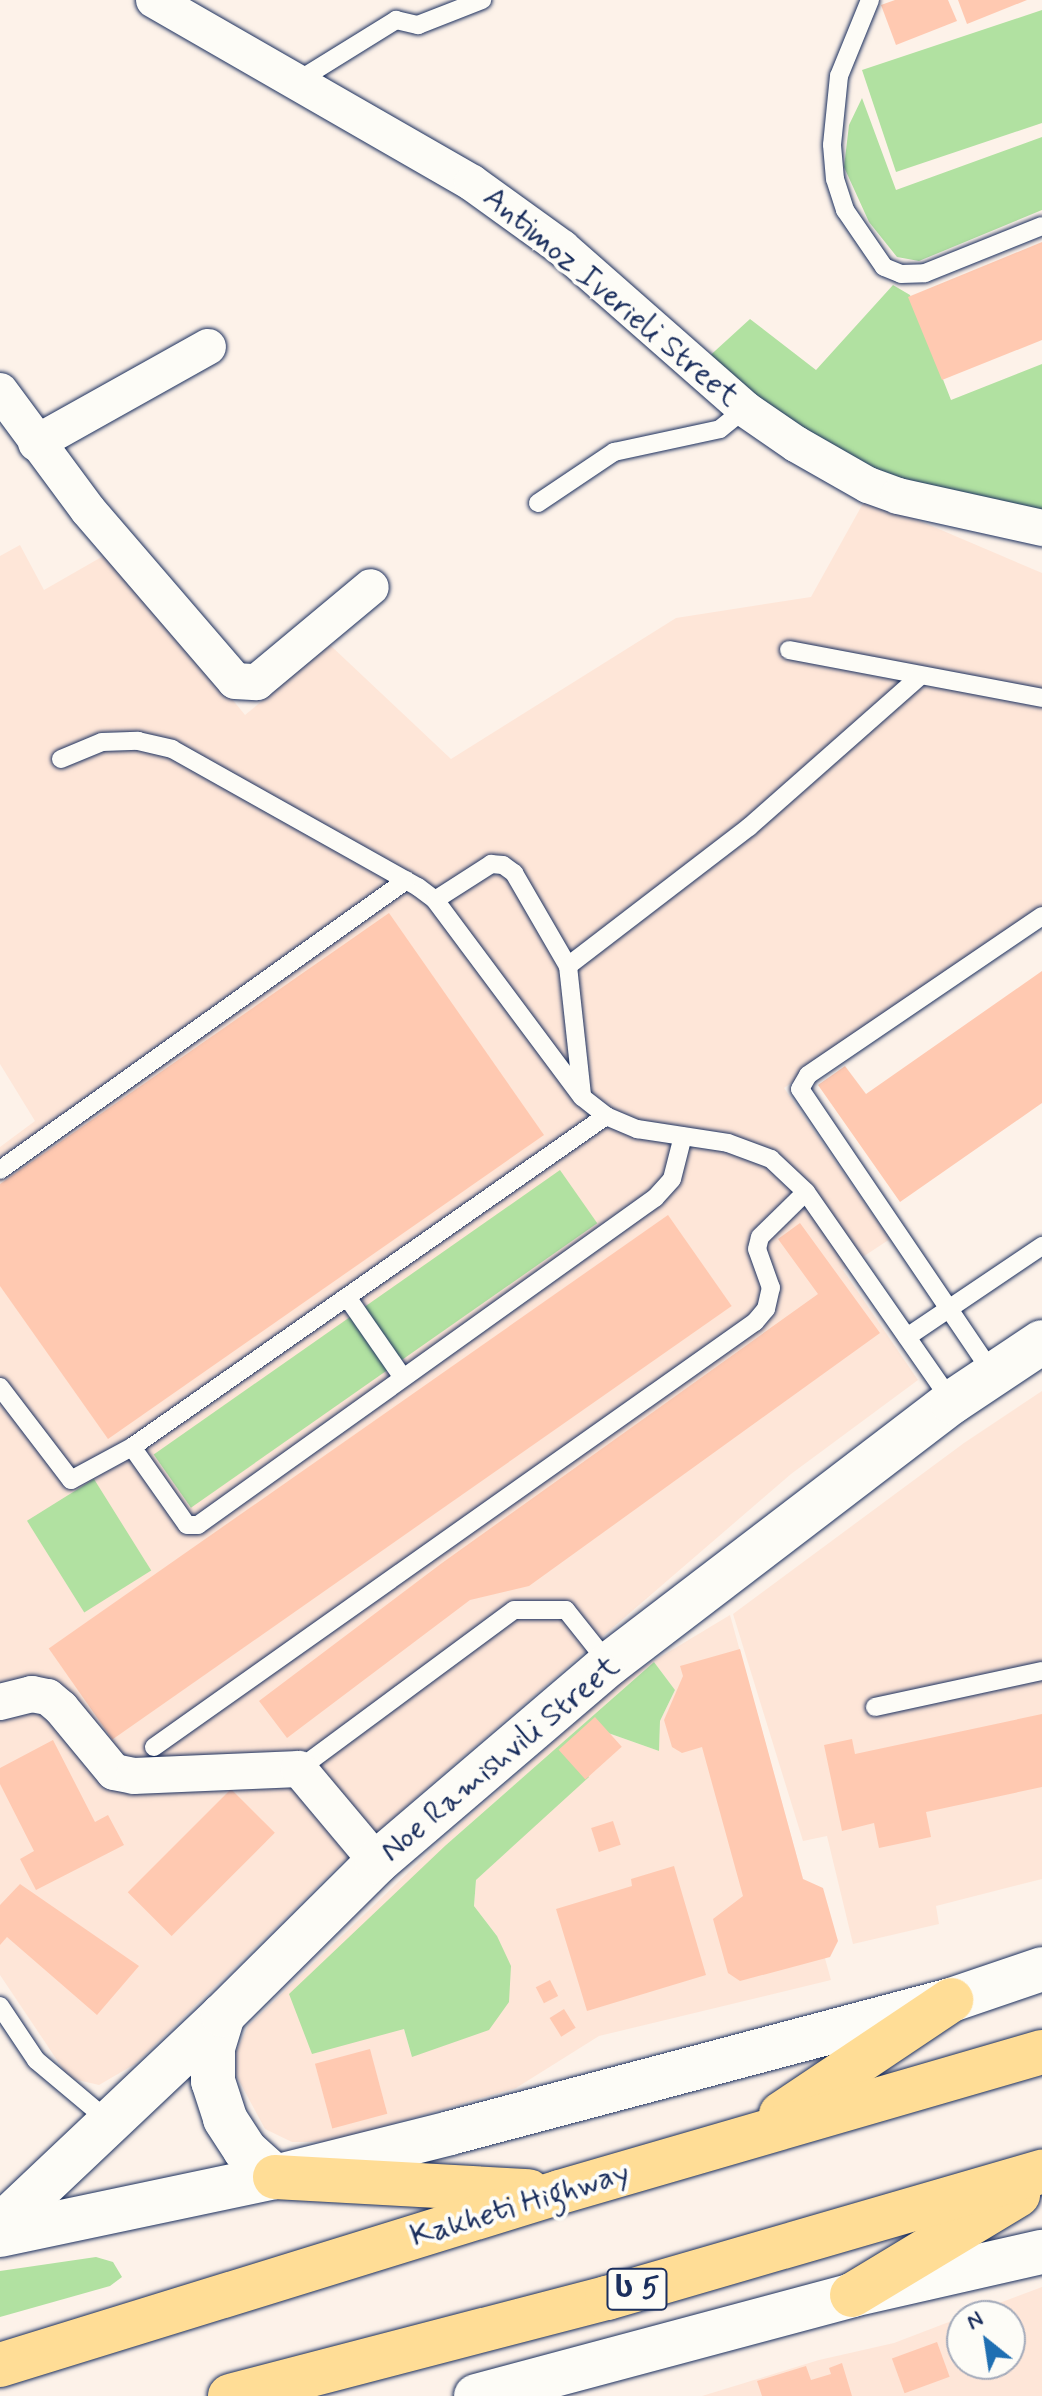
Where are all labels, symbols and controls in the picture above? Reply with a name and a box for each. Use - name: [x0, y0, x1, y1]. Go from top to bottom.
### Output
- street label: Antimoz Iverieli Street: [474, 178, 748, 416]
- street label: Noe Ramishvili Street: [374, 1649, 626, 1869]
- street label: Kakheti Highway: [406, 2153, 634, 2257]
- road number: ს 5: [605, 2263, 669, 2315]
- north arrow: [946, 2300, 1026, 2380]
- text: N: [962, 2305, 988, 2337]

